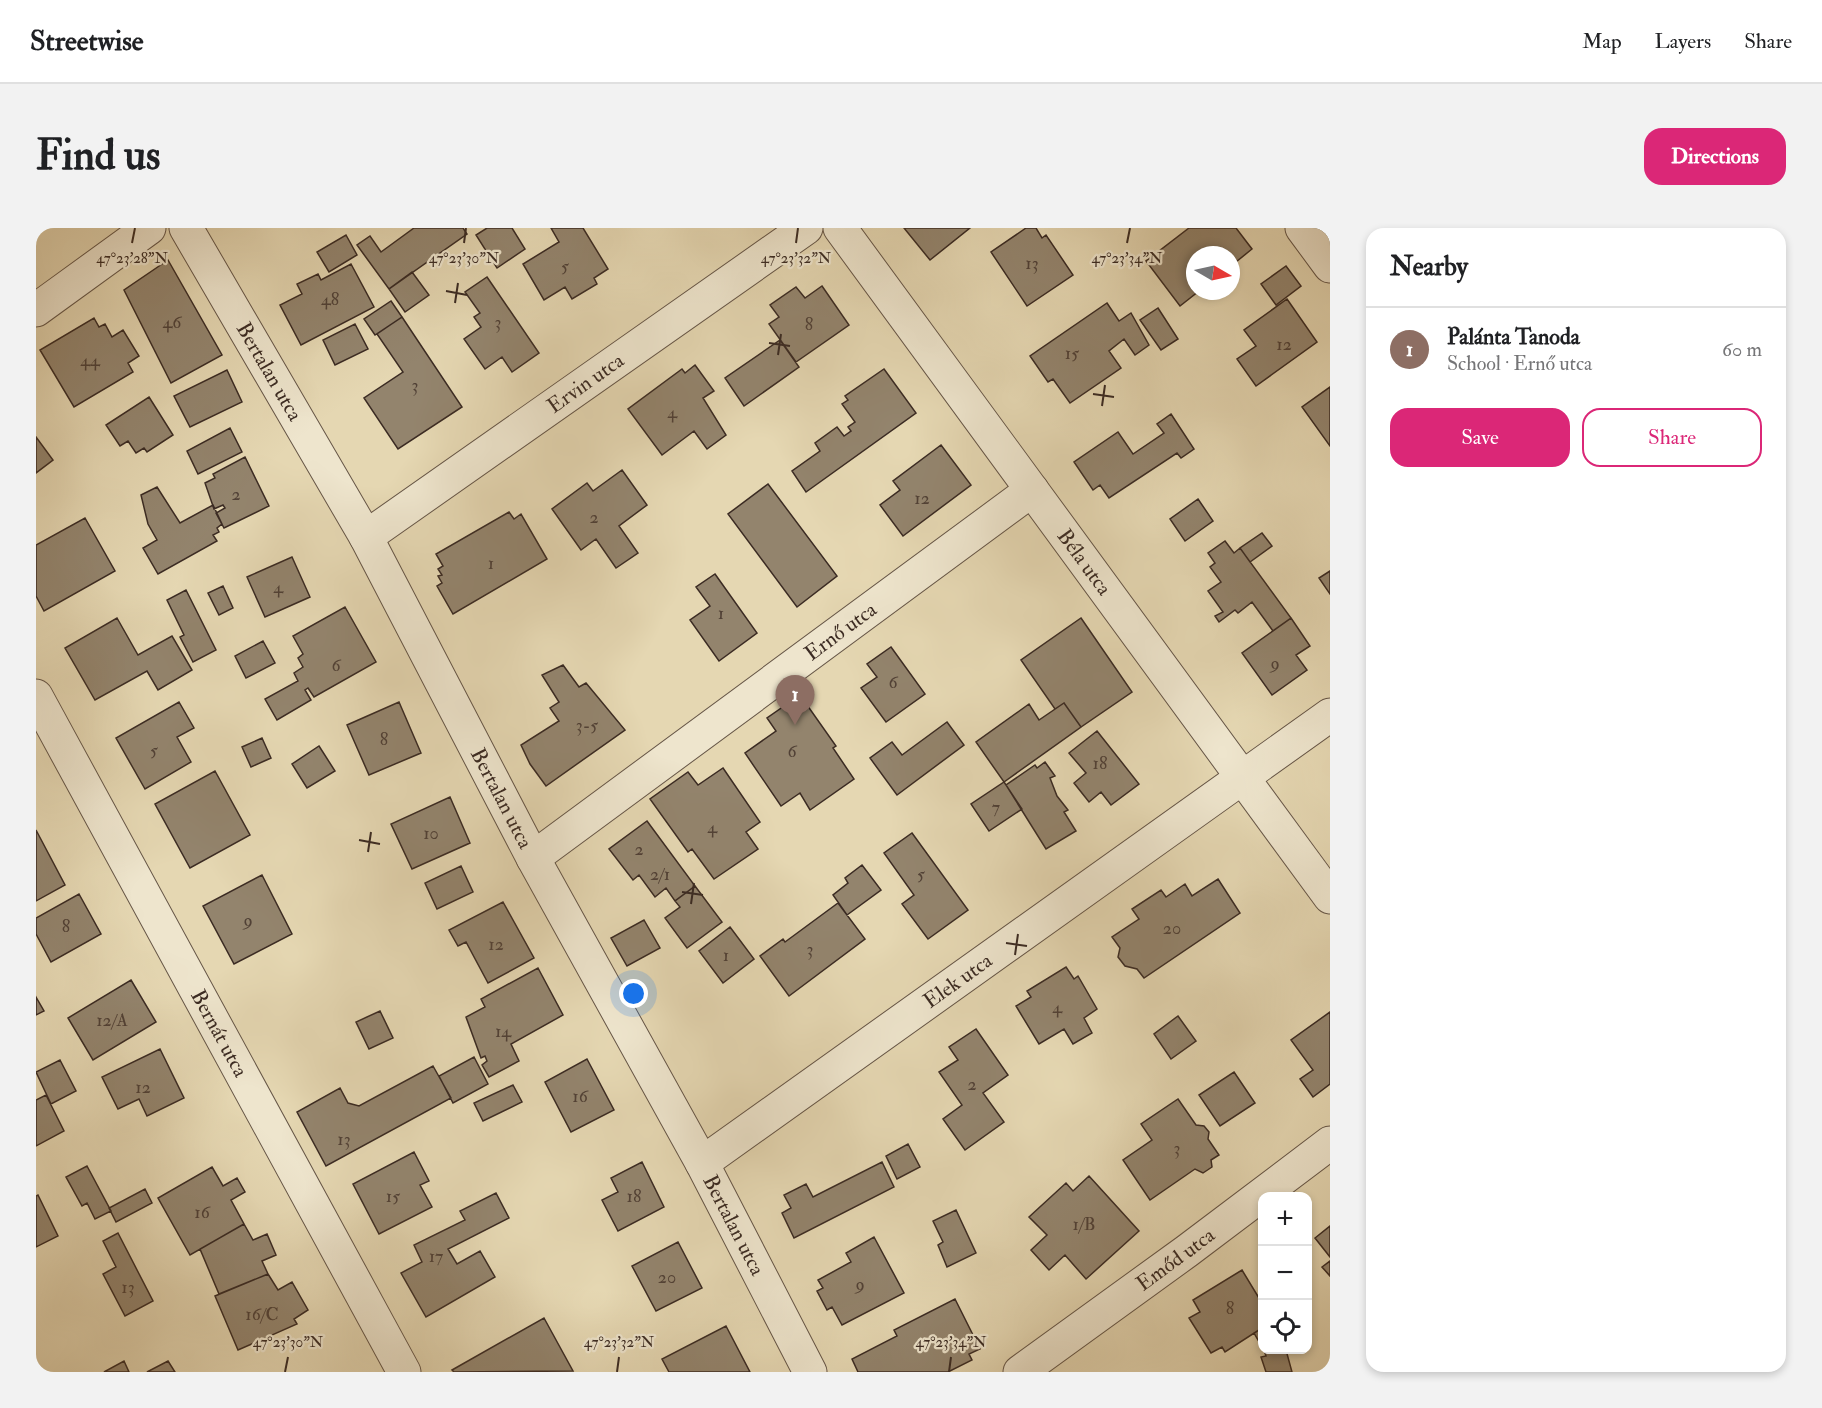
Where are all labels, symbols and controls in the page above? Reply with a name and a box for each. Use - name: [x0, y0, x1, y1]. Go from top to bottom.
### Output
- text: Streetwise: [30, 24, 144, 59]
- text: Map: [1582, 28, 1622, 55]
- text: Layers: [1655, 28, 1711, 55]
- text: Share: [1744, 28, 1792, 55]
- button: Directions: [1644, 128, 1786, 185]
- text: Find us: [36, 130, 160, 182]
- north arrow: [1186, 246, 1240, 300]
- text: 47°23'28"N: [96, 249, 168, 268]
- text: 47°23'30"N: [429, 249, 500, 268]
- text: 47°23'32"N: [761, 249, 832, 268]
- text: 47°23'34"N: [1092, 249, 1163, 268]
- text: Nearby: [1390, 251, 1468, 283]
- house number: 13: [1025, 252, 1039, 275]
- house number: 5: [561, 255, 569, 278]
- house number: 48: [321, 288, 339, 311]
- house number: 46: [163, 311, 182, 334]
- house number: 3: [495, 311, 501, 334]
- house number: 8: [805, 313, 813, 336]
- street label: Bertalan utca: [230, 317, 309, 426]
- text: Palánta Tanoda: [1447, 323, 1580, 351]
- house number: 12: [1276, 333, 1292, 356]
- text: 1: [1406, 337, 1413, 362]
- text: 60 m: [1722, 337, 1762, 362]
- house number: 15: [1065, 342, 1079, 365]
- street label: Ervin utca: [542, 347, 629, 419]
- house number: 44: [80, 349, 101, 372]
- text: School · Ernő utca: [1447, 351, 1592, 376]
- house number: 3: [412, 374, 418, 397]
- house number: 4: [667, 401, 678, 424]
- button: Save: [1390, 408, 1570, 467]
- button: Share: [1582, 408, 1762, 467]
- house number: 2: [231, 483, 241, 506]
- house number: 12: [914, 487, 930, 510]
- house number: 2: [589, 506, 599, 529]
- street label: Béla utca: [1051, 523, 1118, 601]
- house number: 1: [488, 552, 494, 575]
- house number: 4: [273, 576, 284, 599]
- street label: Ernő utca: [799, 596, 882, 667]
- house number: 1: [718, 602, 724, 625]
- house number: 9: [1268, 652, 1280, 675]
- house number: 6: [331, 654, 341, 677]
- house number: 6: [888, 671, 898, 694]
- pin: 1: [776, 676, 814, 725]
- house number: 3-5: [576, 714, 598, 737]
- house number: 8: [380, 728, 388, 751]
- house number: 5: [150, 739, 158, 762]
- house number: 6: [787, 740, 797, 763]
- street label: Bertalan utca: [465, 743, 539, 853]
- house number: 18: [1093, 752, 1107, 775]
- house number: 7: [992, 796, 1000, 819]
- house number: 4: [707, 816, 718, 839]
- house number: 10: [423, 822, 439, 845]
- house number: 2: [634, 838, 644, 861]
- house number: 2/1: [650, 863, 670, 886]
- house number: 5: [917, 863, 925, 886]
- house number: 9: [241, 909, 253, 932]
- house number: 8: [62, 915, 70, 938]
- house number: 20: [1163, 917, 1181, 940]
- house number: 12: [488, 933, 504, 956]
- house number: 3: [807, 938, 813, 961]
- house number: 1: [723, 944, 729, 967]
- street label: Elek utca: [918, 947, 998, 1014]
- your location: [619, 979, 648, 1008]
- street label: Bernát utca: [185, 985, 255, 1082]
- house number: 4: [1052, 996, 1063, 1019]
- house number: 12/A: [96, 1009, 128, 1032]
- house number: 14: [495, 1020, 512, 1043]
- house number: 2: [967, 1073, 977, 1096]
- house number: 12: [135, 1076, 151, 1099]
- house number: 16: [572, 1085, 589, 1108]
- house number: 13: [337, 1128, 351, 1151]
- house number: 3: [1174, 1137, 1180, 1160]
- street label: Bertalan utca: [697, 1170, 771, 1280]
- house number: 15: [386, 1185, 400, 1208]
- house number: 18: [627, 1185, 641, 1208]
- map controls: [1258, 1192, 1312, 1354]
- button: +: [1258, 1192, 1312, 1246]
- house number: 16: [194, 1201, 211, 1224]
- house number: 1/B: [1073, 1213, 1095, 1236]
- street label: Emőd utca: [1131, 1221, 1220, 1297]
- house number: 17: [429, 1245, 443, 1268]
- button: −: [1258, 1246, 1312, 1300]
- house number: 20: [658, 1266, 676, 1289]
- house number: 9: [853, 1273, 865, 1296]
- house number: 13: [121, 1276, 135, 1299]
- house number: 8: [1226, 1297, 1234, 1320]
- button: locate: [1258, 1300, 1312, 1354]
- house number: 16/C: [245, 1303, 279, 1326]
- text: 47°23'30"N: [253, 1333, 324, 1352]
- text: 47°23'32"N: [584, 1333, 655, 1352]
- text: 47°23'34"N: [916, 1333, 987, 1352]

